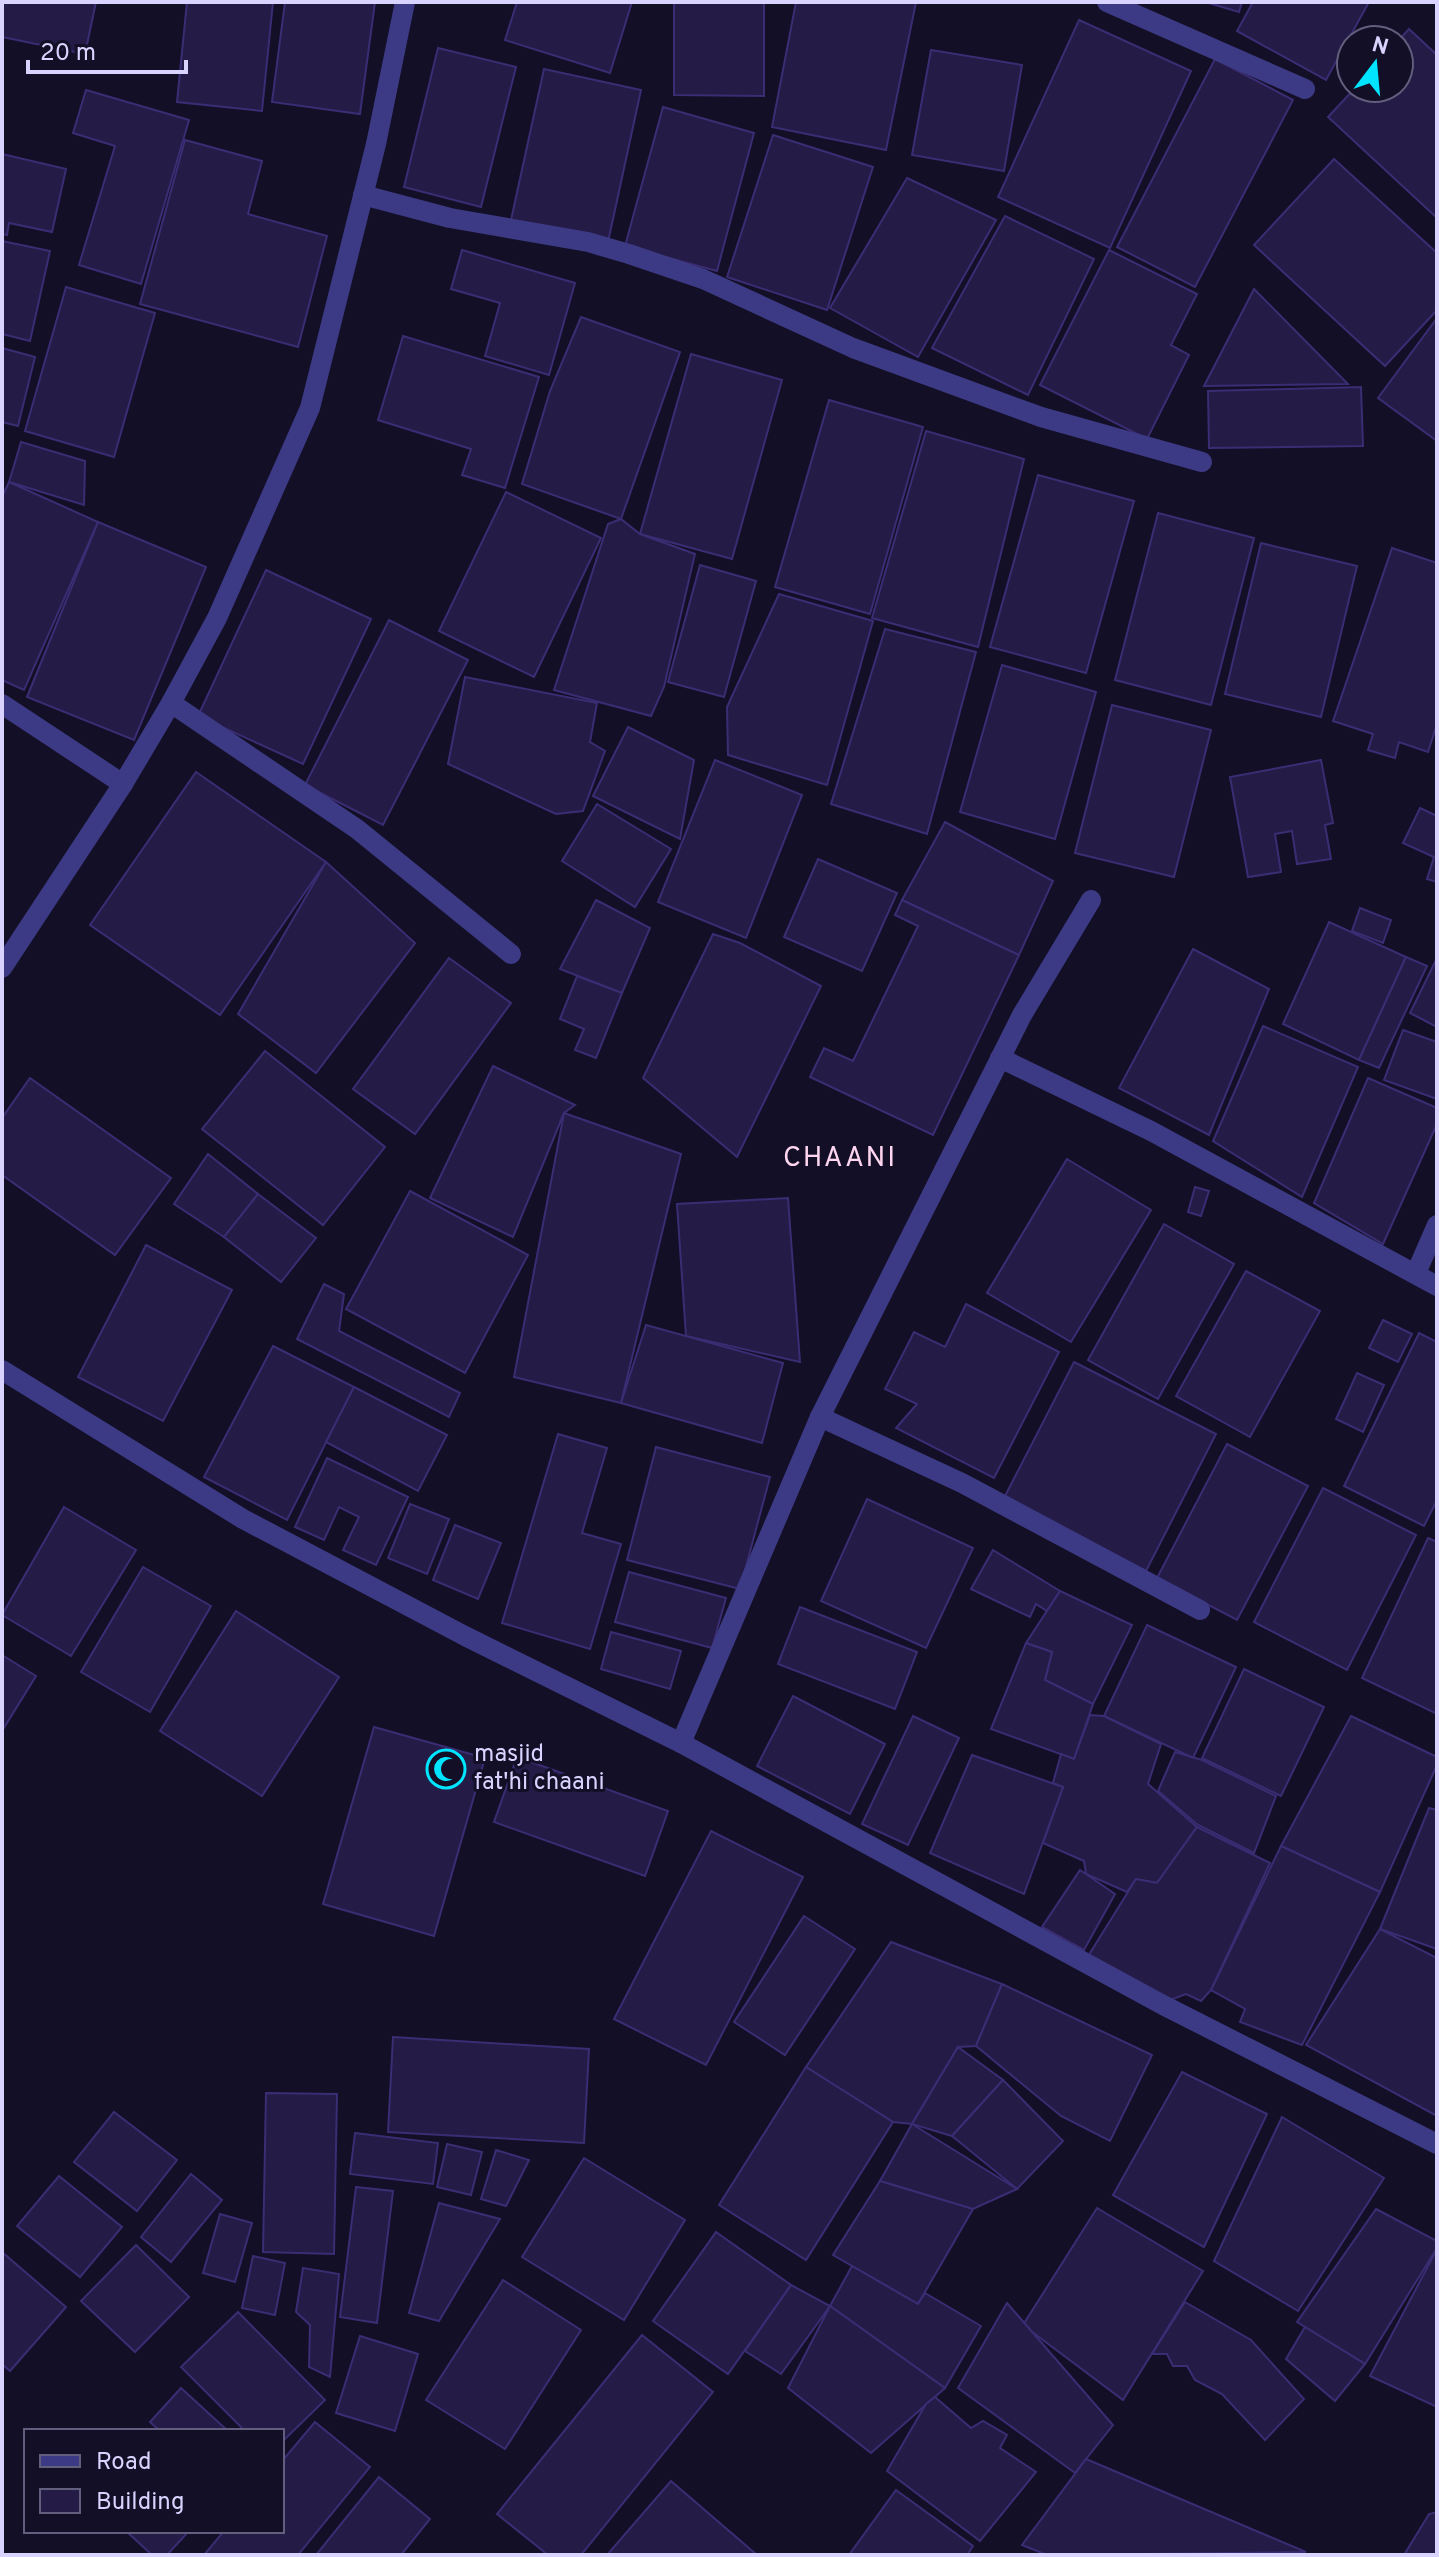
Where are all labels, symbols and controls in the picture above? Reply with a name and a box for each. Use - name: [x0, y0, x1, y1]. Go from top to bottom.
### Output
- scale bar: [28, 24, 186, 74]
- north arrow: [1335, 24, 1415, 104]
- text: N: [1369, 32, 1391, 62]
- text: 20 m: [40, 39, 96, 69]
- district label: CHAANI: [783, 1141, 897, 1177]
- place label: masjid fat'hi chaani: [474, 1740, 605, 1798]
- mosque icon: masjid fat'hi chaani: [425, 1748, 467, 1790]
- legend: [24, 2429, 284, 2533]
- text: Road: [96, 2448, 152, 2478]
- text: Building: [96, 2488, 185, 2518]

